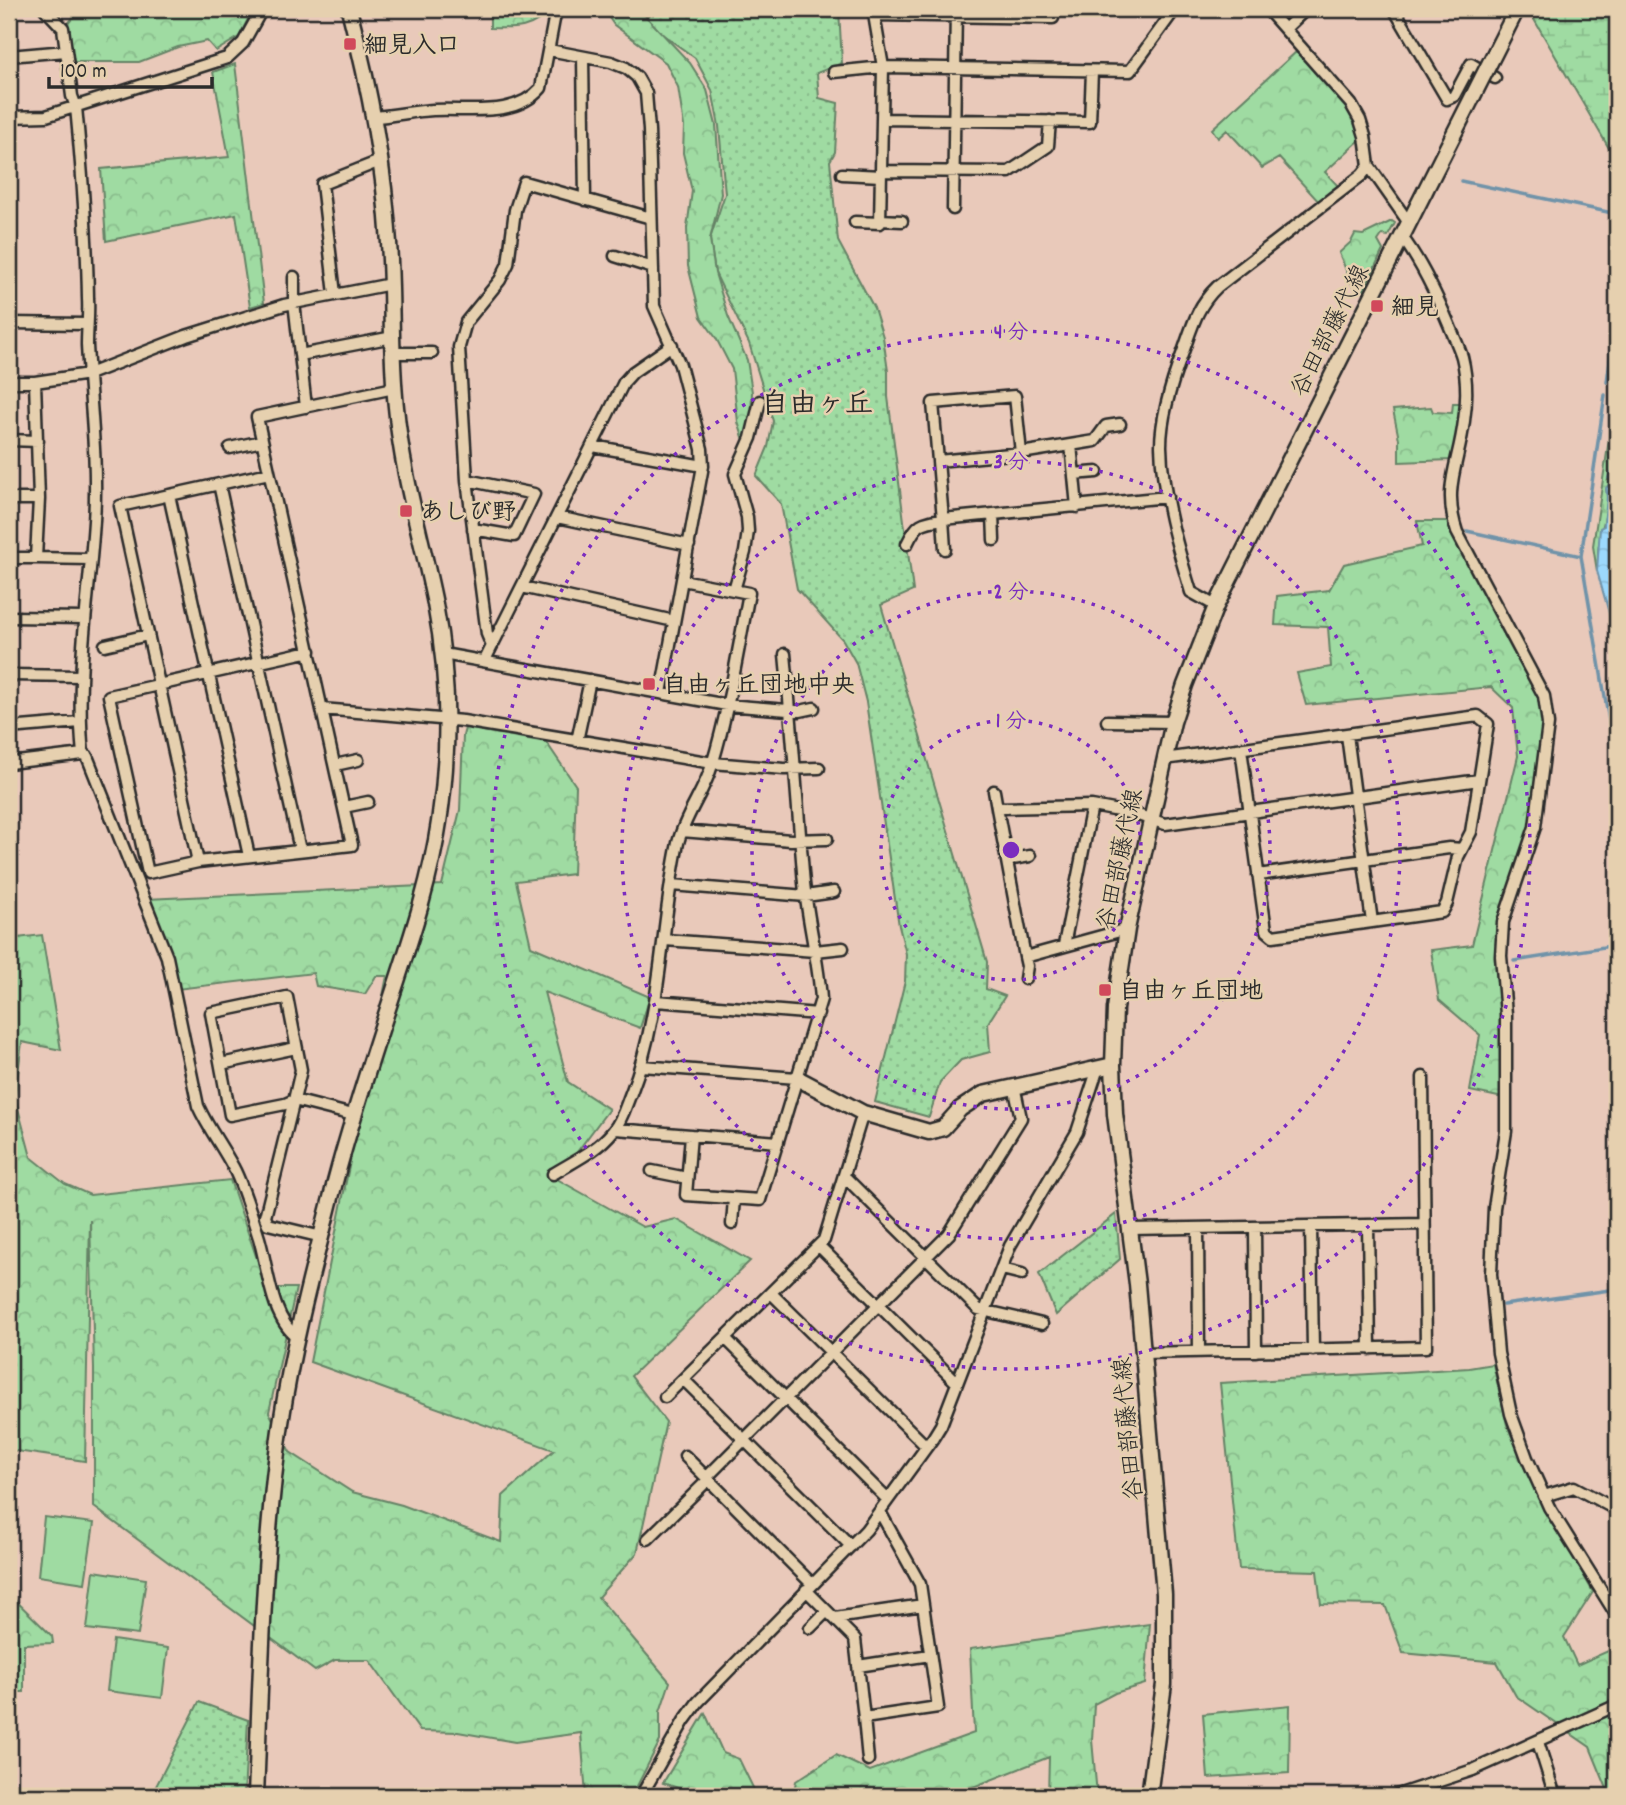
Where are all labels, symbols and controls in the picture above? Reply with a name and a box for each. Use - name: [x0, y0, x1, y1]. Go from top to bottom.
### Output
- place label: 細見入口: [364, 30, 460, 64]
- marker: 細見入口: [342, 36, 358, 52]
- scale bar: [49, 46, 212, 90]
- text: 100 m: [60, 58, 107, 88]
- street label: 谷田部藤代線: [1284, 259, 1380, 403]
- place label: 細見: [1391, 292, 1439, 326]
- marker: 細見: [1369, 298, 1385, 314]
- text: 4 分: [994, 319, 1028, 349]
- district label: 自由ヶ丘: [761, 387, 873, 427]
- text: 3 分: [993, 449, 1029, 479]
- place label: あしび野: [420, 497, 516, 531]
- marker: あしび野: [398, 503, 414, 519]
- text: 2 分: [994, 579, 1029, 609]
- place label: 自由ヶ丘団地中央: [663, 670, 855, 704]
- marker: 自由ヶ丘団地中央: [641, 676, 657, 692]
- text: 1 分: [996, 708, 1026, 738]
- street label: 谷田部藤代線: [1090, 786, 1154, 934]
- centre of rings: [999, 838, 1023, 862]
- place label: 自由ヶ丘団地: [1119, 976, 1263, 1010]
- marker: 自由ヶ丘団地: [1097, 982, 1113, 998]
- street label: 谷田部藤代線: [1107, 1356, 1153, 1502]

